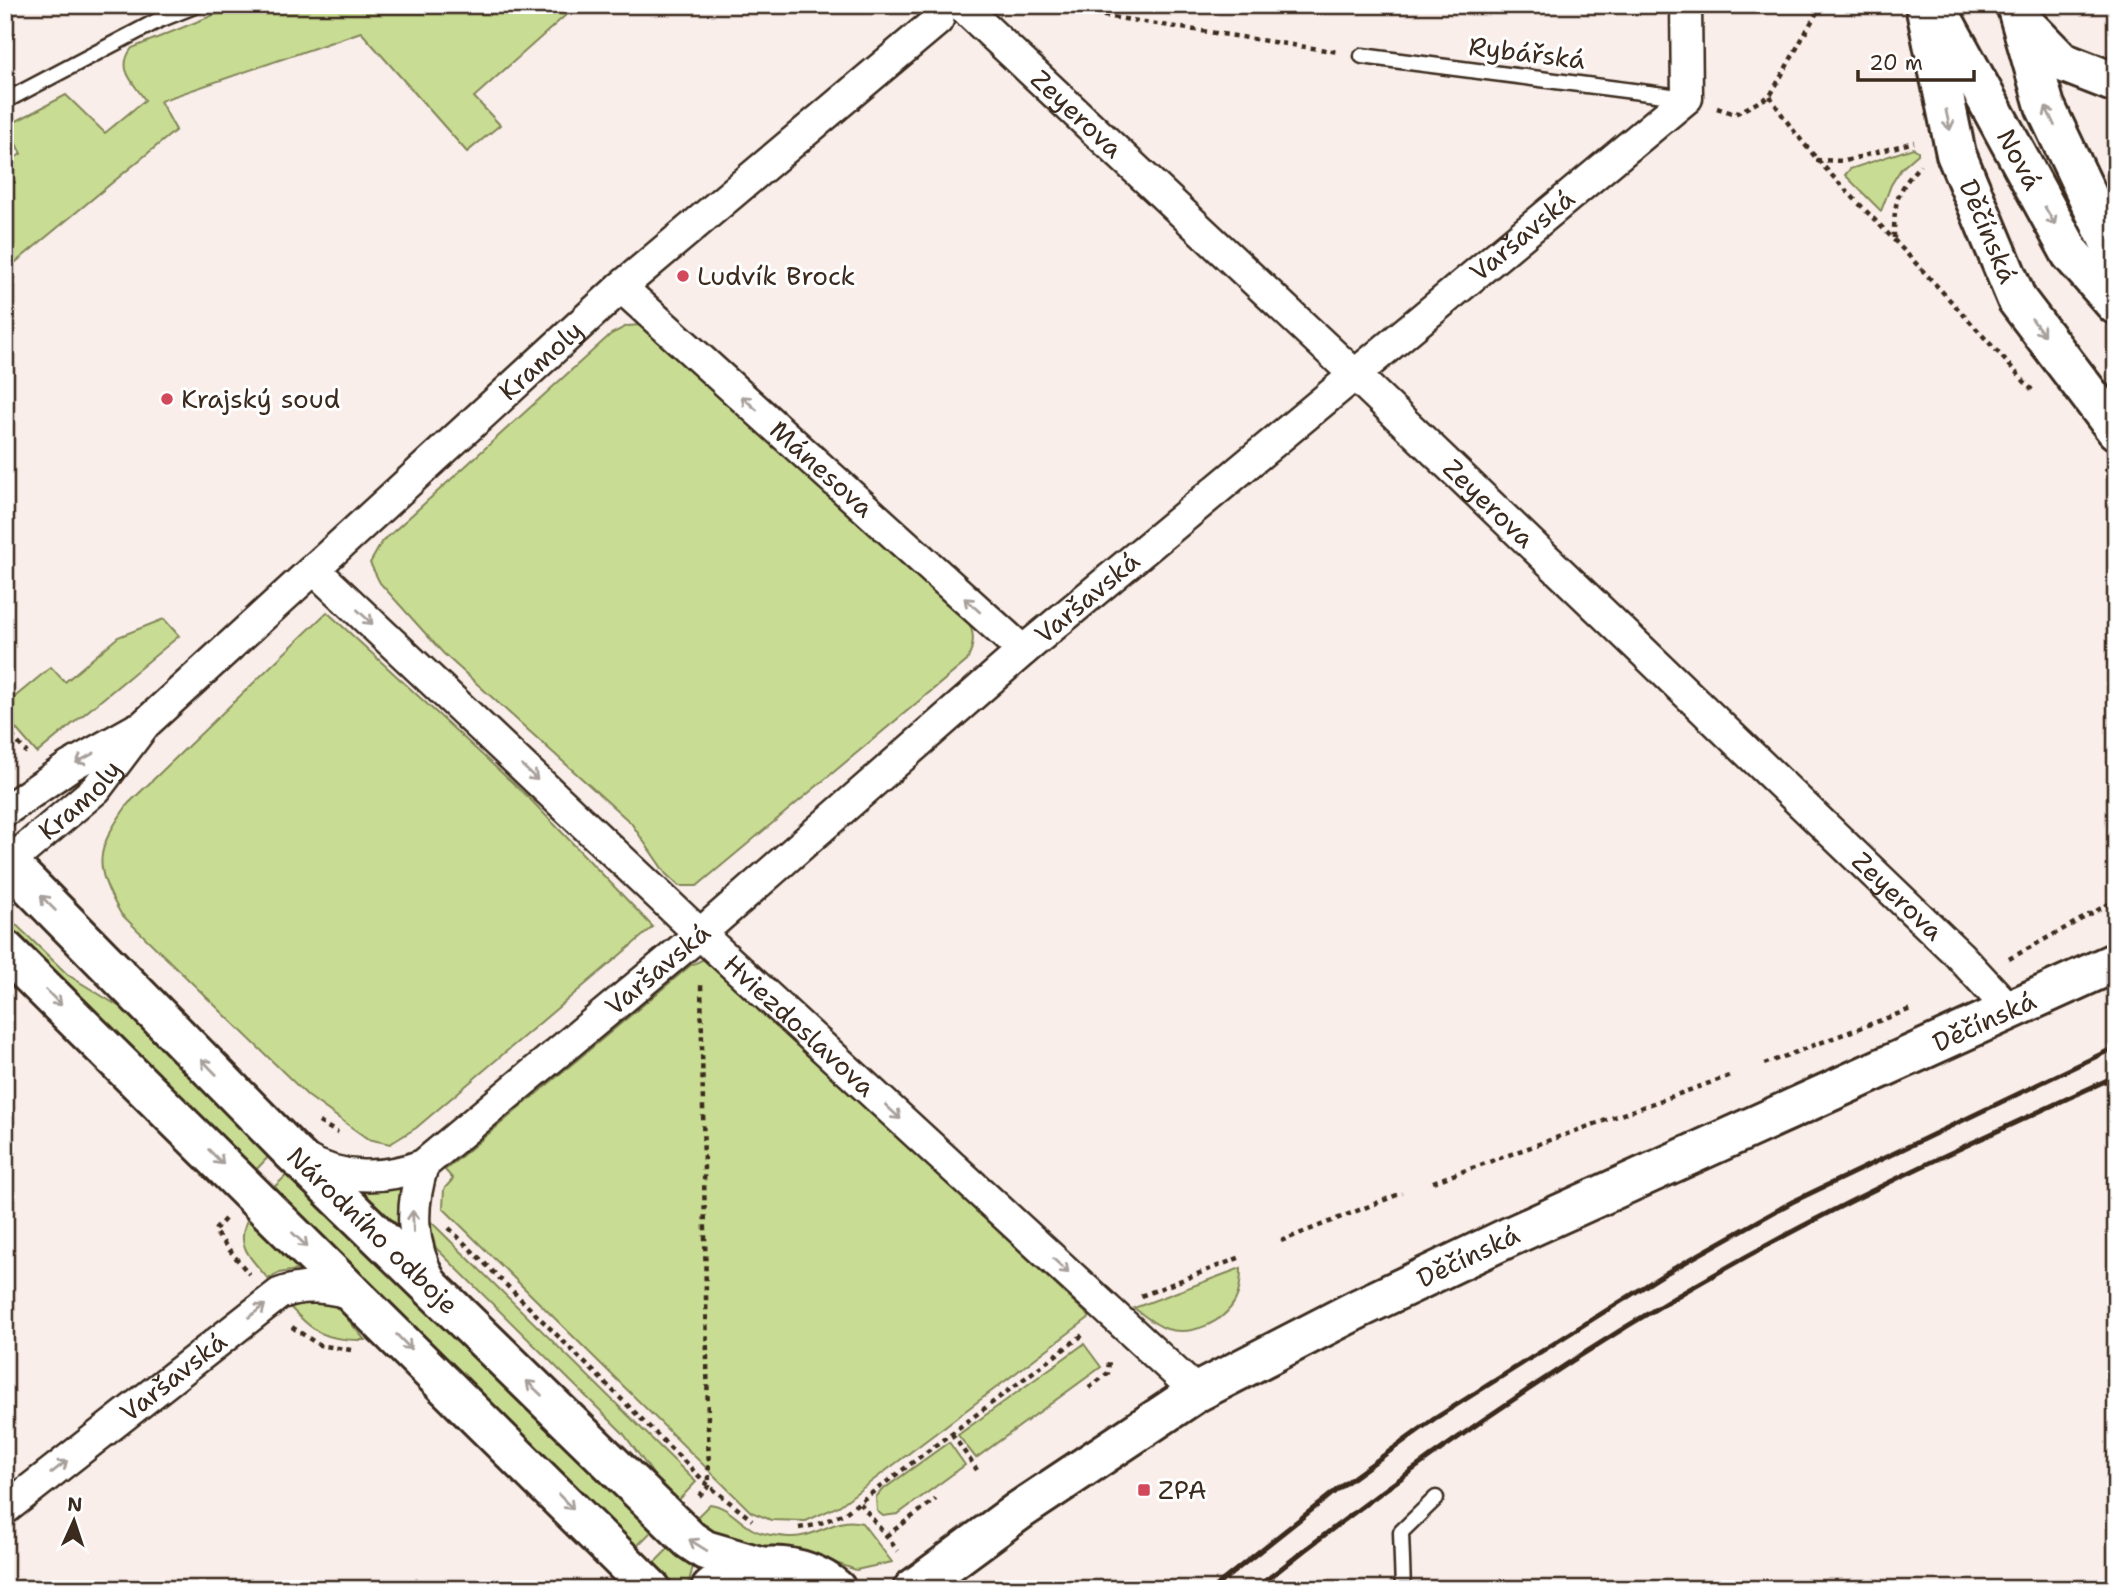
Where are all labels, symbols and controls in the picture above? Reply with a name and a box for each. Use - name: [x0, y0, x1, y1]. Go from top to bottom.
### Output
- street label: Rybářská: [1467, 28, 1587, 77]
- scale bar: [1858, 38, 1974, 82]
- text: 20 m: [1869, 49, 1923, 77]
- street label: Zeyerova: [1024, 62, 1131, 165]
- one-way arrow: [2043, 106, 2056, 127]
- one-way arrow: [1942, 108, 1956, 131]
- street label: Nová: [1989, 122, 2051, 196]
- street label: Děčínská: [1951, 174, 2026, 289]
- street label: Varšavská: [1462, 181, 1582, 289]
- one-way arrow: [2043, 205, 2057, 225]
- place label: Ludvík Brock: [697, 258, 856, 293]
- marker: Ludvík Brock: [675, 268, 691, 284]
- street label: Kramoly: [491, 313, 590, 408]
- one-way arrow: [2030, 318, 2045, 336]
- place label: Krajský soud: [181, 381, 340, 416]
- marker: Krajský soud: [159, 391, 175, 407]
- one-way arrow: [741, 394, 758, 411]
- street label: Mánesova: [763, 412, 882, 525]
- street label: Zeyerova: [1436, 451, 1543, 555]
- street label: Varšavská: [1027, 543, 1147, 651]
- one-way arrow: [964, 596, 981, 613]
- one-way arrow: [355, 608, 373, 625]
- one-way arrow: [76, 751, 96, 765]
- street label: Kramoly: [31, 753, 129, 848]
- one-way arrow: [521, 765, 538, 782]
- street label: Zeyerova: [1845, 844, 1951, 948]
- one-way arrow: [39, 895, 56, 912]
- street label: Varšavská: [598, 915, 717, 1023]
- street label: Hviezdoslavova: [716, 946, 883, 1104]
- street label: Děčínská: [1927, 983, 2041, 1060]
- one-way arrow: [45, 989, 62, 1006]
- one-way arrow: [200, 1059, 217, 1076]
- one-way arrow: [884, 1104, 902, 1120]
- street label: Národního odboje: [280, 1139, 466, 1322]
- one-way arrow: [207, 1149, 224, 1166]
- one-way arrow: [407, 1210, 420, 1233]
- street label: Děčínská: [1411, 1217, 1525, 1295]
- one-way arrow: [291, 1231, 308, 1248]
- one-way arrow: [1052, 1258, 1070, 1274]
- one-way arrow: [247, 1303, 266, 1318]
- street label: Varšavská: [112, 1324, 234, 1429]
- one-way arrow: [395, 1334, 412, 1351]
- one-way arrow: [526, 1379, 543, 1396]
- one-way arrow: [49, 1459, 68, 1474]
- place label: ZPA: [1158, 1472, 1207, 1507]
- marker: ZPA: [1136, 1482, 1152, 1498]
- north arrow: [38, 1486, 108, 1556]
- text: N: [67, 1492, 83, 1517]
- one-way arrow: [558, 1493, 575, 1510]
- one-way arrow: [689, 1537, 709, 1551]

